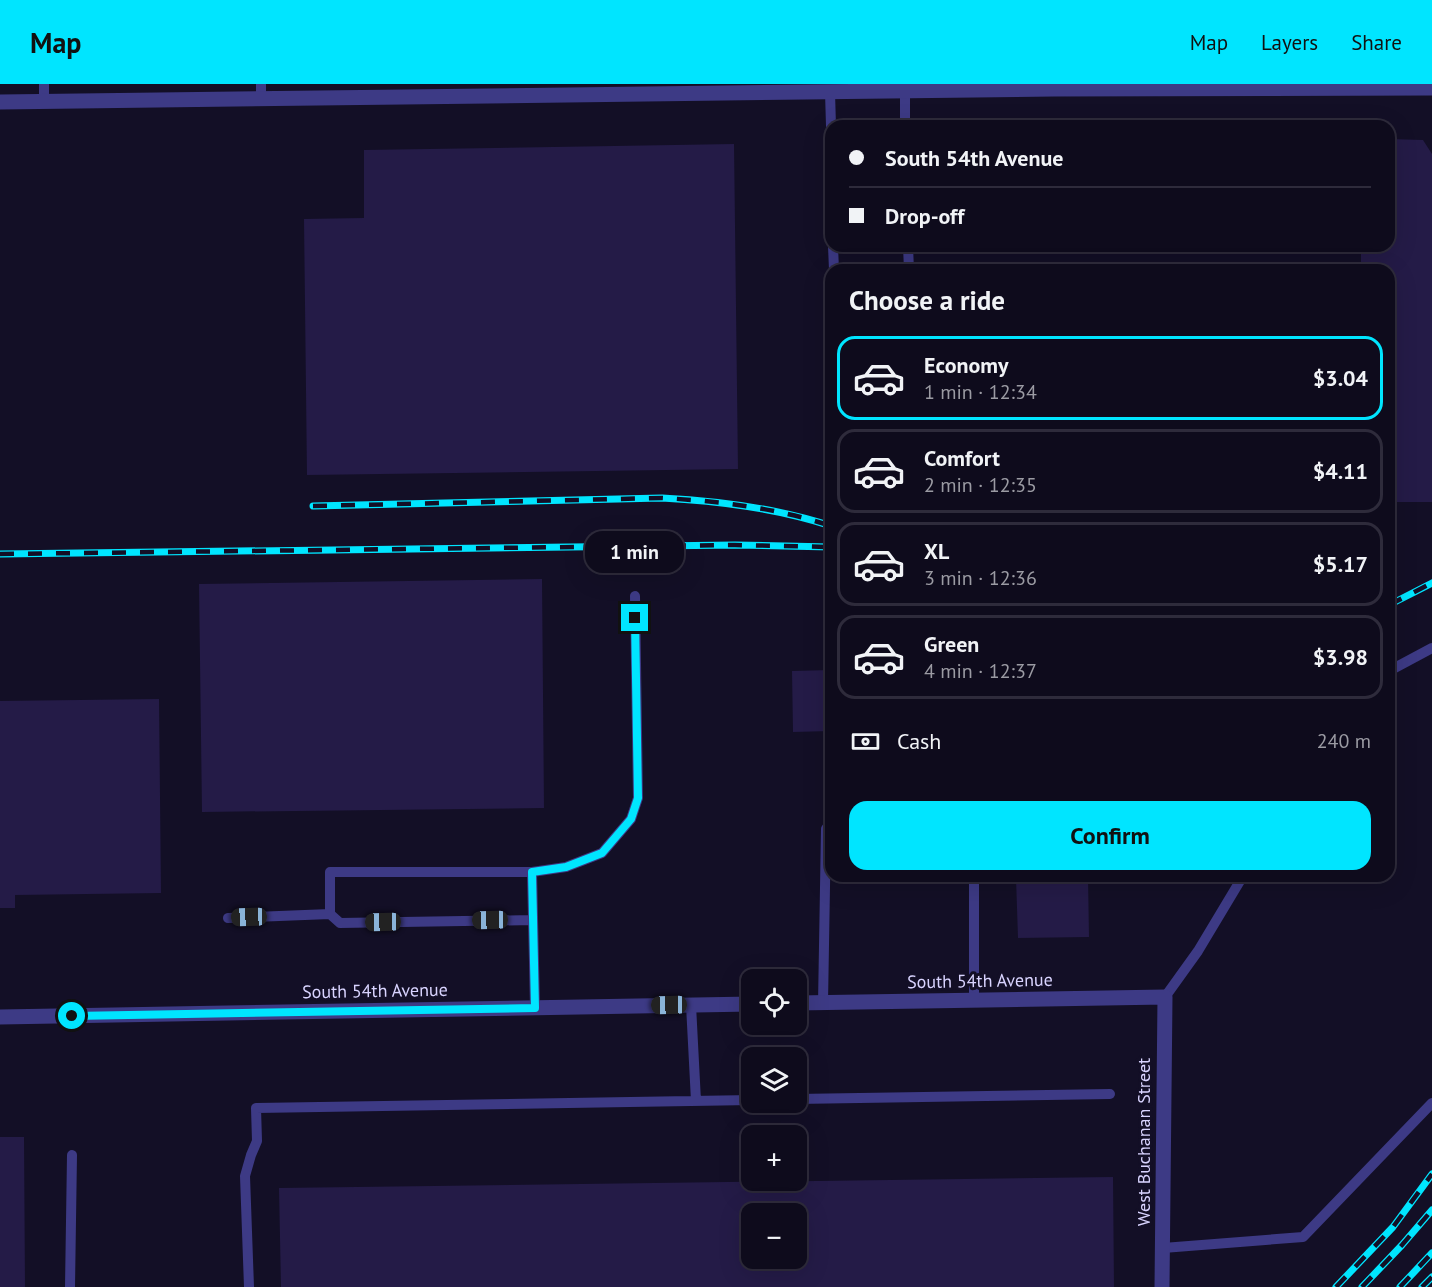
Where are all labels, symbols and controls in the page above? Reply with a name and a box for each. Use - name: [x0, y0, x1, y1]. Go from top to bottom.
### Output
- text: Map: [30, 24, 81, 61]
- text: Map: [1190, 29, 1228, 56]
- text: Layers: [1261, 29, 1318, 56]
- text: Share: [1351, 29, 1402, 56]
- text: South 54th Avenue: [885, 144, 1063, 172]
- text: Drop-off: [885, 202, 964, 230]
- text: Choose a ride: [849, 283, 1005, 317]
- icon: car: [852, 351, 906, 405]
- text: Economy: [924, 351, 1008, 379]
- text: $3.04: [1313, 364, 1368, 392]
- text: 1 min · 12:34: [924, 379, 1037, 405]
- icon: car: [852, 444, 906, 498]
- text: Comfort: [924, 444, 1000, 472]
- text: $4.11: [1313, 457, 1368, 485]
- text: 2 min · 12:35: [924, 472, 1037, 498]
- callout: 1 min: [586, 531, 684, 573]
- icon: car: [852, 537, 906, 591]
- text: XL: [924, 537, 949, 565]
- text: 1 min: [610, 539, 659, 565]
- text: $5.17: [1313, 550, 1368, 578]
- text: 3 min · 12:36: [924, 565, 1037, 591]
- route end: [621, 604, 648, 631]
- icon: car: [852, 630, 906, 684]
- text: Green: [924, 630, 979, 658]
- text: $3.98: [1313, 643, 1368, 671]
- text: 4 min · 12:37: [924, 658, 1037, 684]
- icon: cash: [849, 725, 882, 758]
- text: Cash: [897, 727, 941, 755]
- text: 240 m: [1317, 728, 1371, 754]
- button: Confirm: [849, 801, 1371, 870]
- car: [231, 907, 267, 927]
- car: [472, 911, 508, 929]
- car: [365, 913, 401, 931]
- street label: South 54th Avenue: [907, 968, 1053, 993]
- map controls: [741, 969, 807, 1269]
- button: locate: [741, 969, 807, 1035]
- street label: South 54th Avenue: [302, 978, 448, 1003]
- car: [651, 996, 687, 1014]
- route start: [58, 1002, 85, 1029]
- button: layers: [741, 1047, 807, 1113]
- street label: West Buchanan Street: [1132, 1058, 1155, 1226]
- button: +: [741, 1125, 807, 1191]
- button: −: [741, 1203, 807, 1269]

